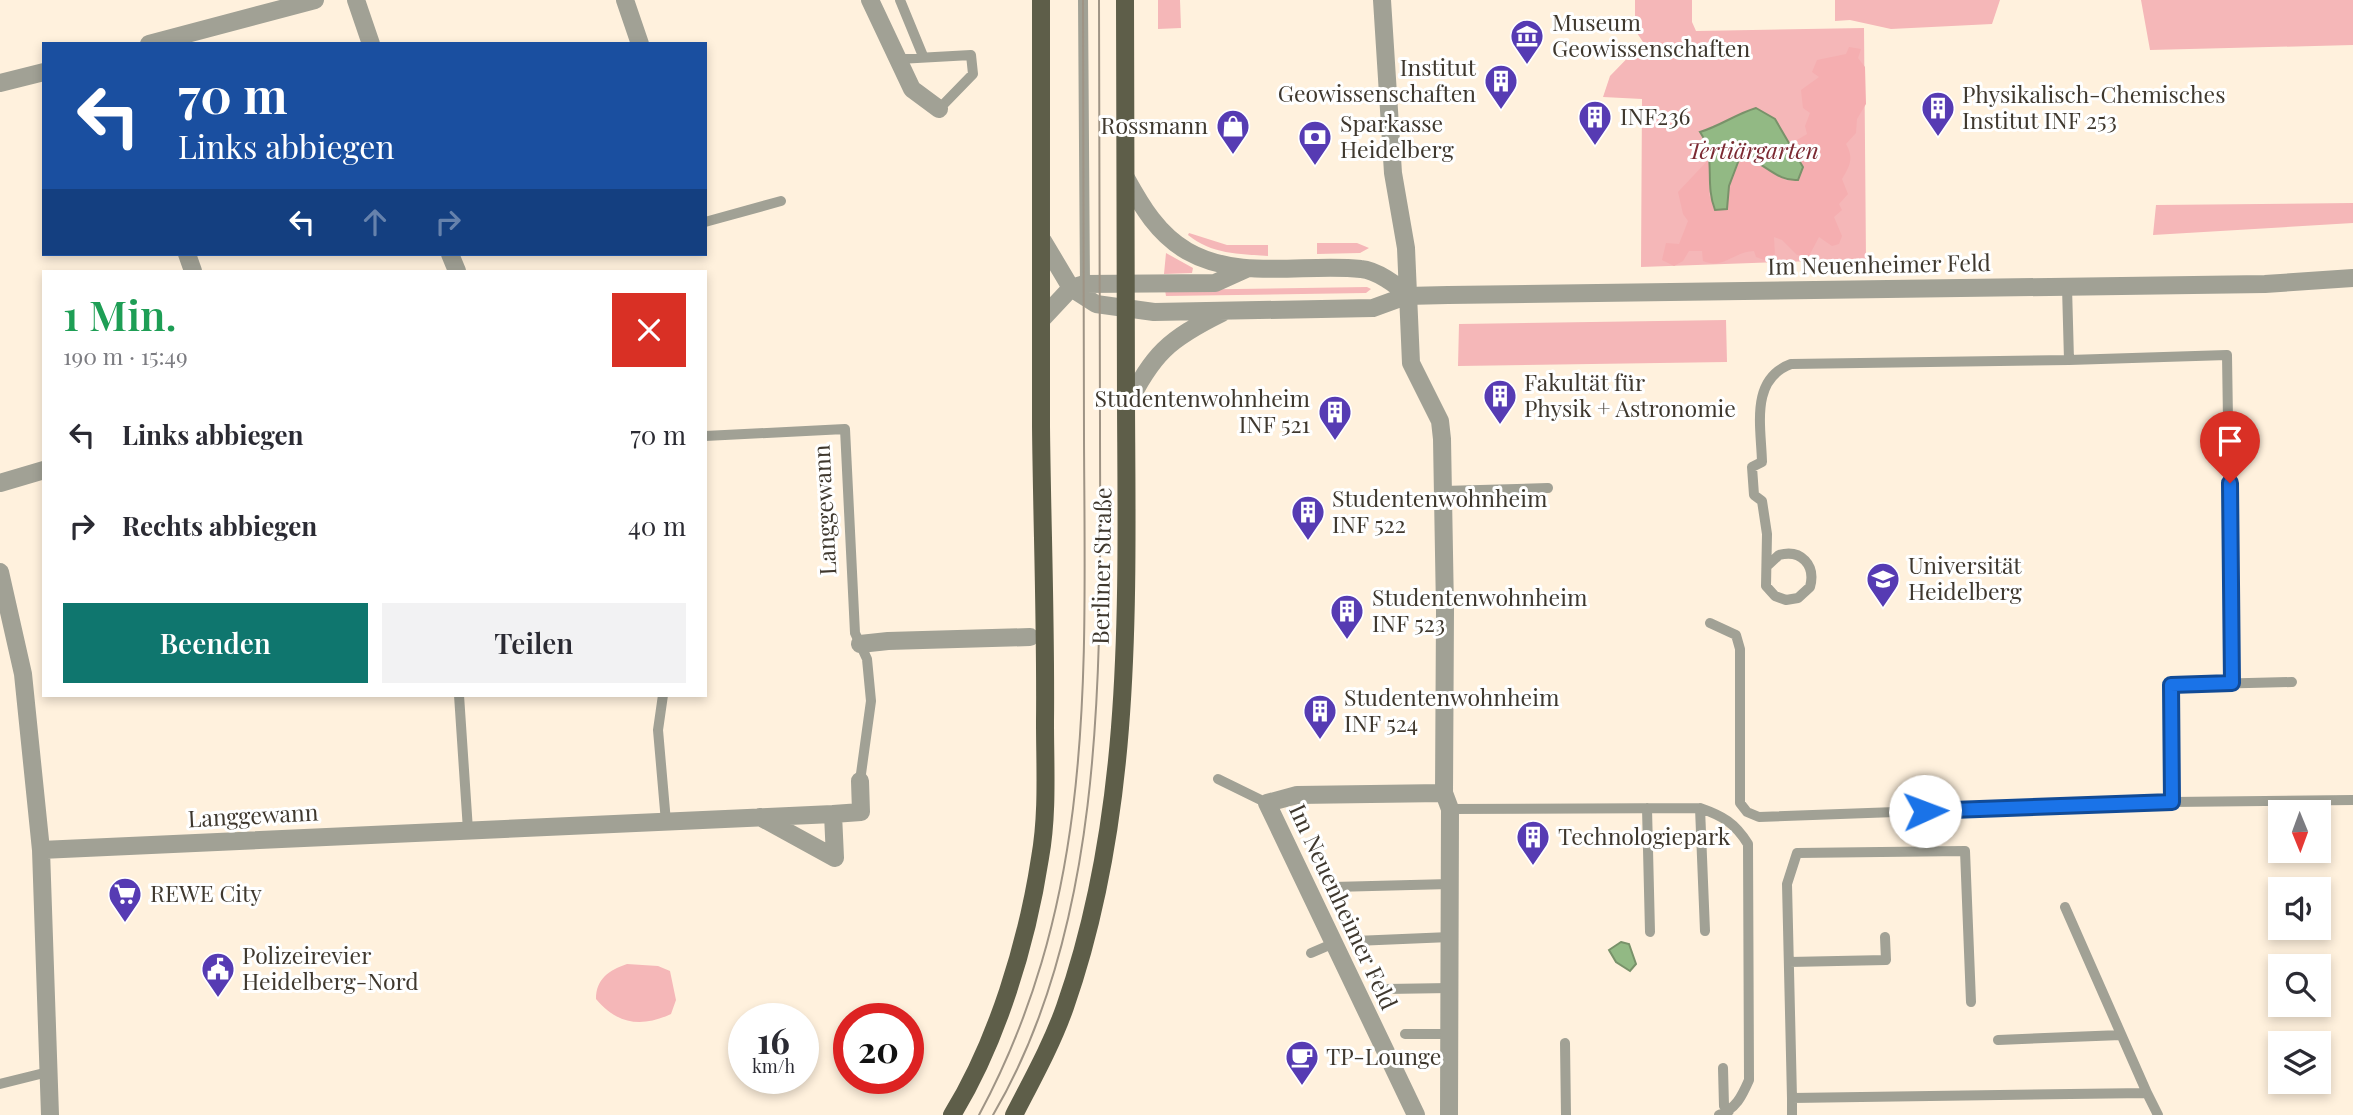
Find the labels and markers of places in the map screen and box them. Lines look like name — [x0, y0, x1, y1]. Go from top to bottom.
place label: Museum Geowissenschaften — [1552, 6, 1750, 63]
museum icon: Museum Geowissenschaften — [1508, 17, 1546, 66]
place label: Institut Geowissenschaften — [1278, 51, 1477, 108]
building icon: Institut Geowissenschaften — [1482, 62, 1520, 111]
place label: Physikalisch-Chemisches Institut INF 253 — [1962, 78, 2225, 135]
building icon: Physikalisch-Chemisches Institut INF 253 — [1919, 89, 1957, 138]
building icon: INF236 — [1576, 98, 1614, 147]
place label: INF236 — [1620, 100, 1691, 131]
shop icon: Rossmann — [1214, 107, 1252, 156]
place label: Sparkasse Heidelberg — [1340, 107, 1454, 164]
place label: Rossmann — [1101, 109, 1208, 140]
bank icon: Sparkasse Heidelberg — [1296, 118, 1334, 167]
place label: Fakultät für Physik + Astronomie — [1524, 366, 1736, 423]
building icon: Fakultät für Physik + Astronomie — [1481, 377, 1519, 426]
place label: Studentenwohnheim INF 521 — [1095, 382, 1311, 439]
building icon: Studentenwohnheim INF 521 — [1316, 393, 1354, 442]
pin — [2200, 411, 2260, 483]
place label: Studentenwohnheim INF 522 — [1332, 482, 1548, 539]
building icon: Studentenwohnheim INF 522 — [1289, 493, 1327, 542]
place label: Universität Heidelberg — [1908, 549, 2022, 606]
school or university icon: Universität Heidelberg — [1864, 560, 1902, 609]
place label: Studentenwohnheim INF 523 — [1372, 581, 1588, 638]
building icon: Studentenwohnheim INF 523 — [1328, 592, 1366, 641]
place label: Studentenwohnheim INF 524 — [1344, 681, 1560, 738]
building icon: Studentenwohnheim INF 524 — [1301, 692, 1339, 741]
building icon: Technologiepark — [1514, 818, 1552, 867]
place label: Technologiepark — [1558, 820, 1731, 851]
supermarket icon: REWE City — [106, 875, 144, 924]
place label: REWE City — [150, 877, 262, 908]
place label: Polizeirevier Heidelberg-Nord — [242, 939, 419, 996]
public building icon: Polizeirevier Heidelberg-Nord — [199, 950, 237, 999]
cafe icon: TP-Lounge — [1283, 1038, 1321, 1087]
place label: TP-Lounge — [1326, 1040, 1441, 1071]

